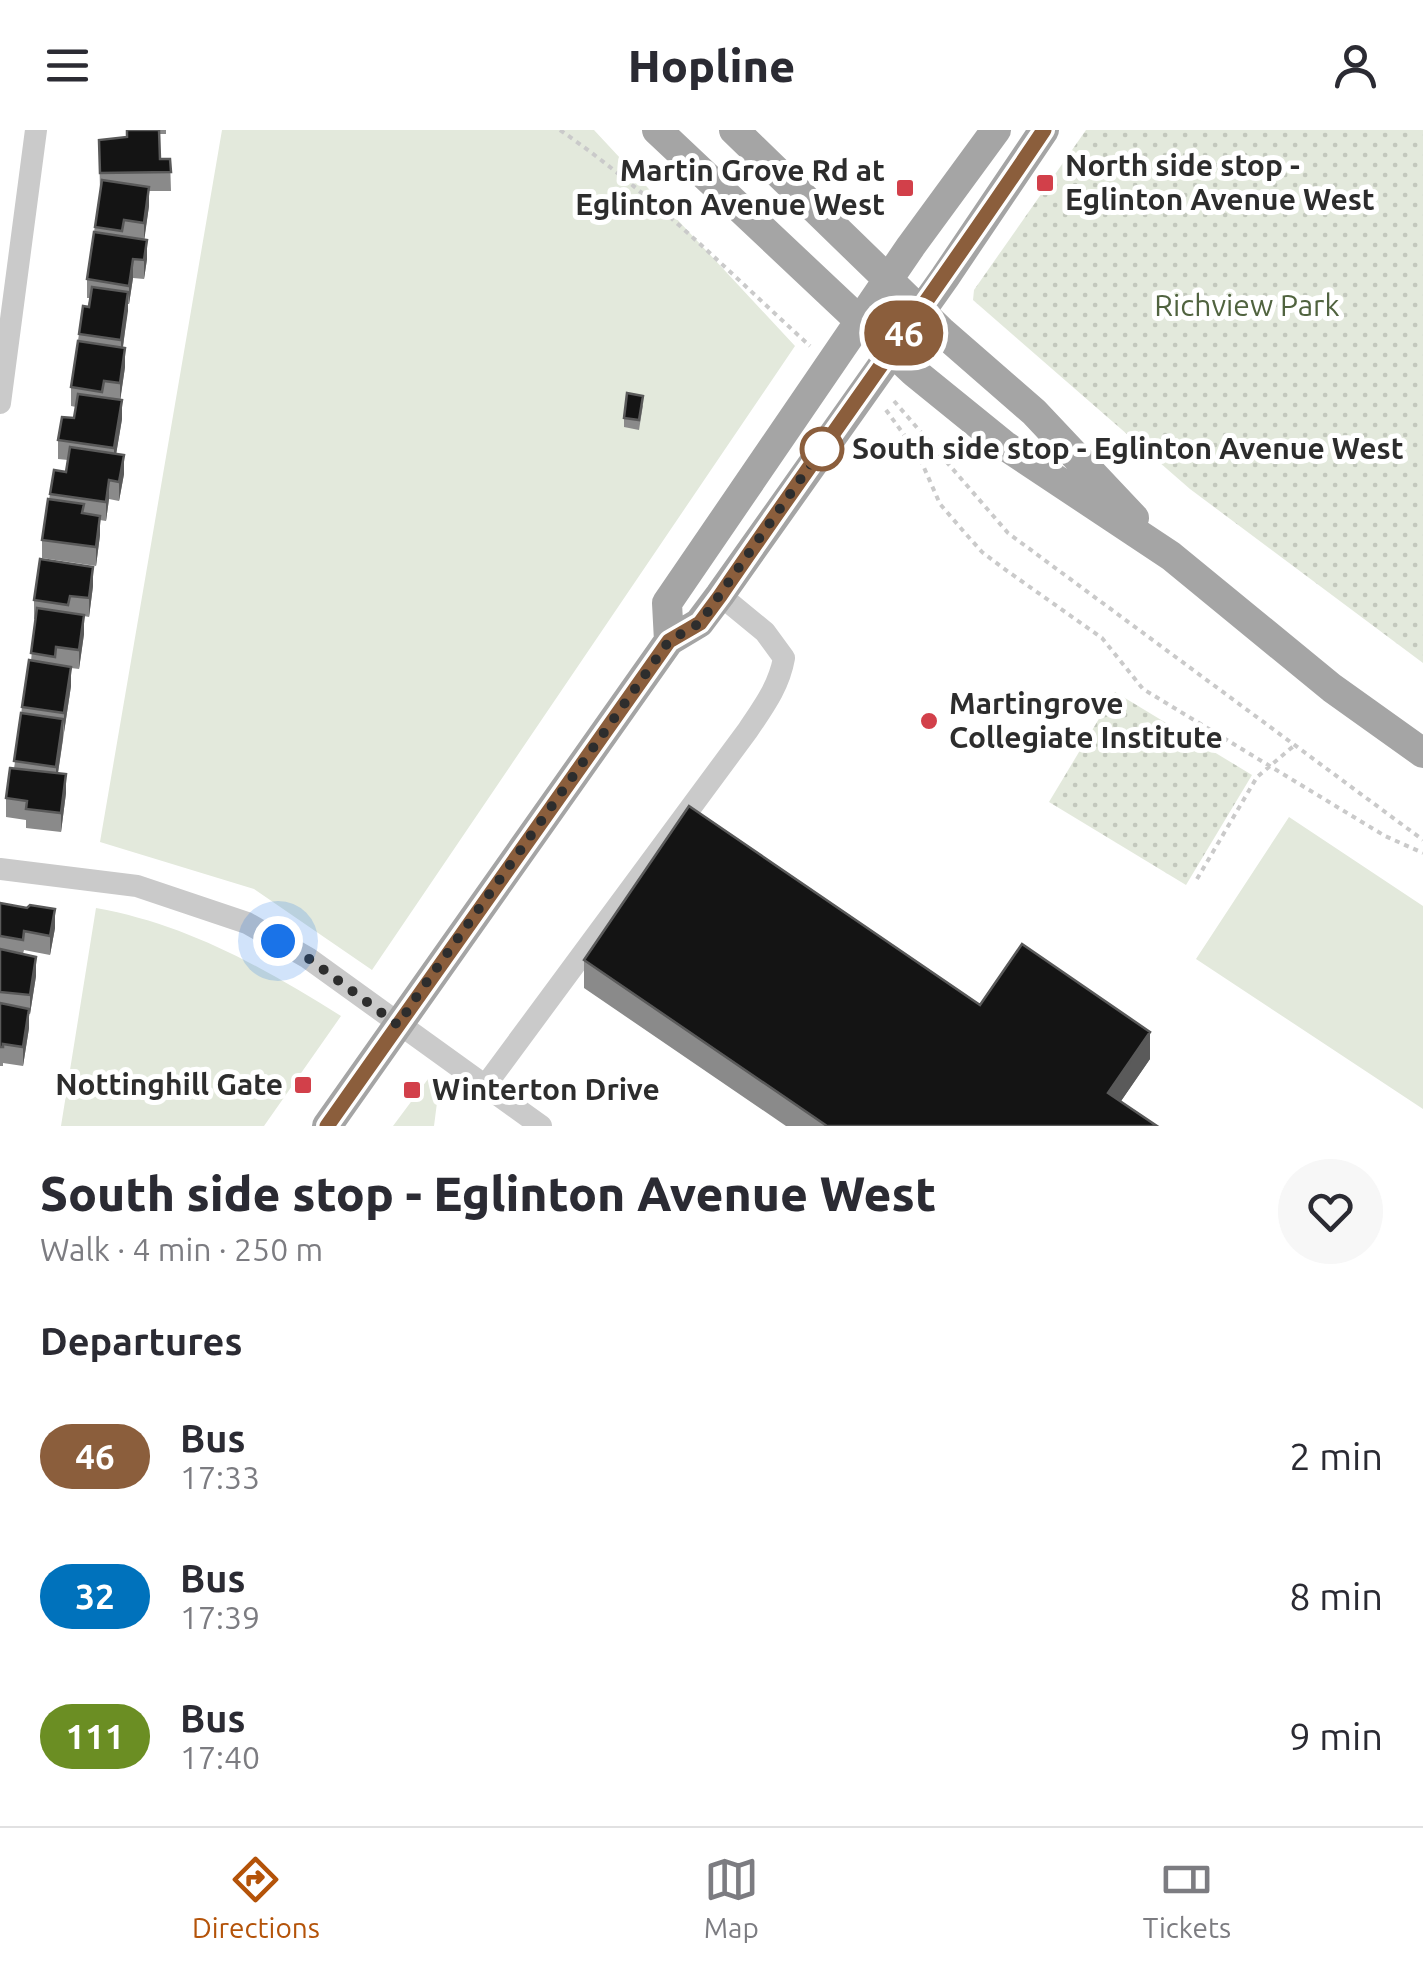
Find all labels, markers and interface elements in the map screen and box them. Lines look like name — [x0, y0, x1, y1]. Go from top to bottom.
icon: menu — [40, 38, 95, 93]
icon: person — [1328, 38, 1383, 93]
text: Hopline — [628, 40, 795, 91]
place label: North side stop - Eglinton Avenue West — [1065, 148, 1375, 216]
place label: Martin Grove Rd at Eglinton Avenue West — [575, 153, 885, 221]
marker: North side stop - Eglinton Avenue West — [1034, 172, 1056, 194]
marker: Martin Grove Rd at Eglinton Avenue West — [894, 177, 916, 199]
park label: Richview Park — [1154, 288, 1340, 322]
line badge: 46 — [859, 300, 949, 366]
text: 46 — [884, 313, 924, 353]
marker: South side stop - Eglinton Avenue West — [801, 428, 843, 470]
place label: South side stop - Eglinton Avenue West — [852, 431, 1404, 465]
place label: Martingrove Collegiate Institute — [949, 686, 1223, 754]
marker: Martingrove Collegiate Institute — [918, 710, 940, 732]
your location — [253, 916, 303, 966]
place label: Nottinghill Gate — [55, 1067, 283, 1101]
place label: Winterton Drive — [432, 1072, 660, 1106]
marker: Nottinghill Gate — [292, 1074, 314, 1096]
marker: Winterton Drive — [401, 1079, 423, 1101]
button: heart — [1278, 1159, 1383, 1264]
text: South side stop - Eglinton Avenue West — [40, 1166, 936, 1220]
text: Walk · 4 min · 250 m — [40, 1231, 323, 1267]
text: Departures — [40, 1320, 242, 1362]
text: Bus — [180, 1417, 245, 1459]
text: 2 min — [1289, 1435, 1383, 1477]
text: 46 — [75, 1436, 115, 1476]
text: 17:33 — [180, 1459, 260, 1495]
text: Bus — [180, 1557, 245, 1599]
text: 8 min — [1289, 1575, 1383, 1617]
text: 32 — [75, 1576, 115, 1616]
text: 17:39 — [180, 1599, 260, 1635]
text: Bus — [180, 1697, 245, 1739]
text: 9 min — [1289, 1715, 1383, 1757]
text: 111 — [65, 1716, 125, 1756]
text: 17:40 — [180, 1739, 260, 1775]
tab: Directions — [192, 1852, 320, 1943]
tab: Map — [704, 1852, 759, 1943]
tab: Tickets — [1143, 1852, 1231, 1943]

